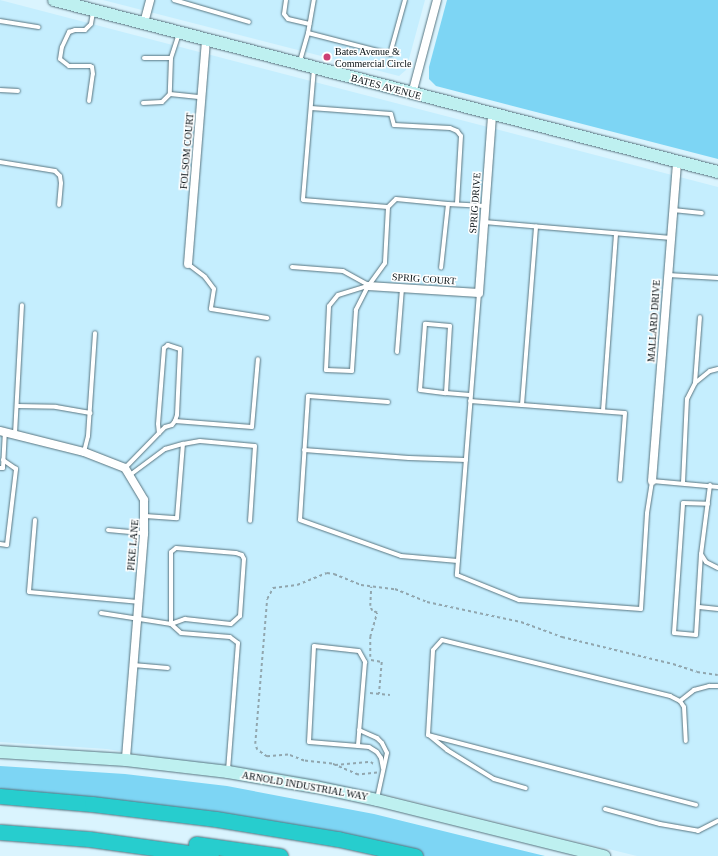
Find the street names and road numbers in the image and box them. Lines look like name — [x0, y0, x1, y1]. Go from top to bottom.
street label: BATES AVENUE — [349, 72, 423, 102]
street label: FOLSOM COURT — [178, 112, 196, 190]
street label: SPRIG DRIVE — [467, 172, 483, 234]
street label: SPRIG COURT — [392, 271, 456, 287]
street label: MALLARD DRIVE — [645, 279, 663, 363]
street label: PIKE LANE — [125, 519, 141, 571]
street label: ARNOLD INDUSTRIAL WAY — [241, 769, 369, 803]

